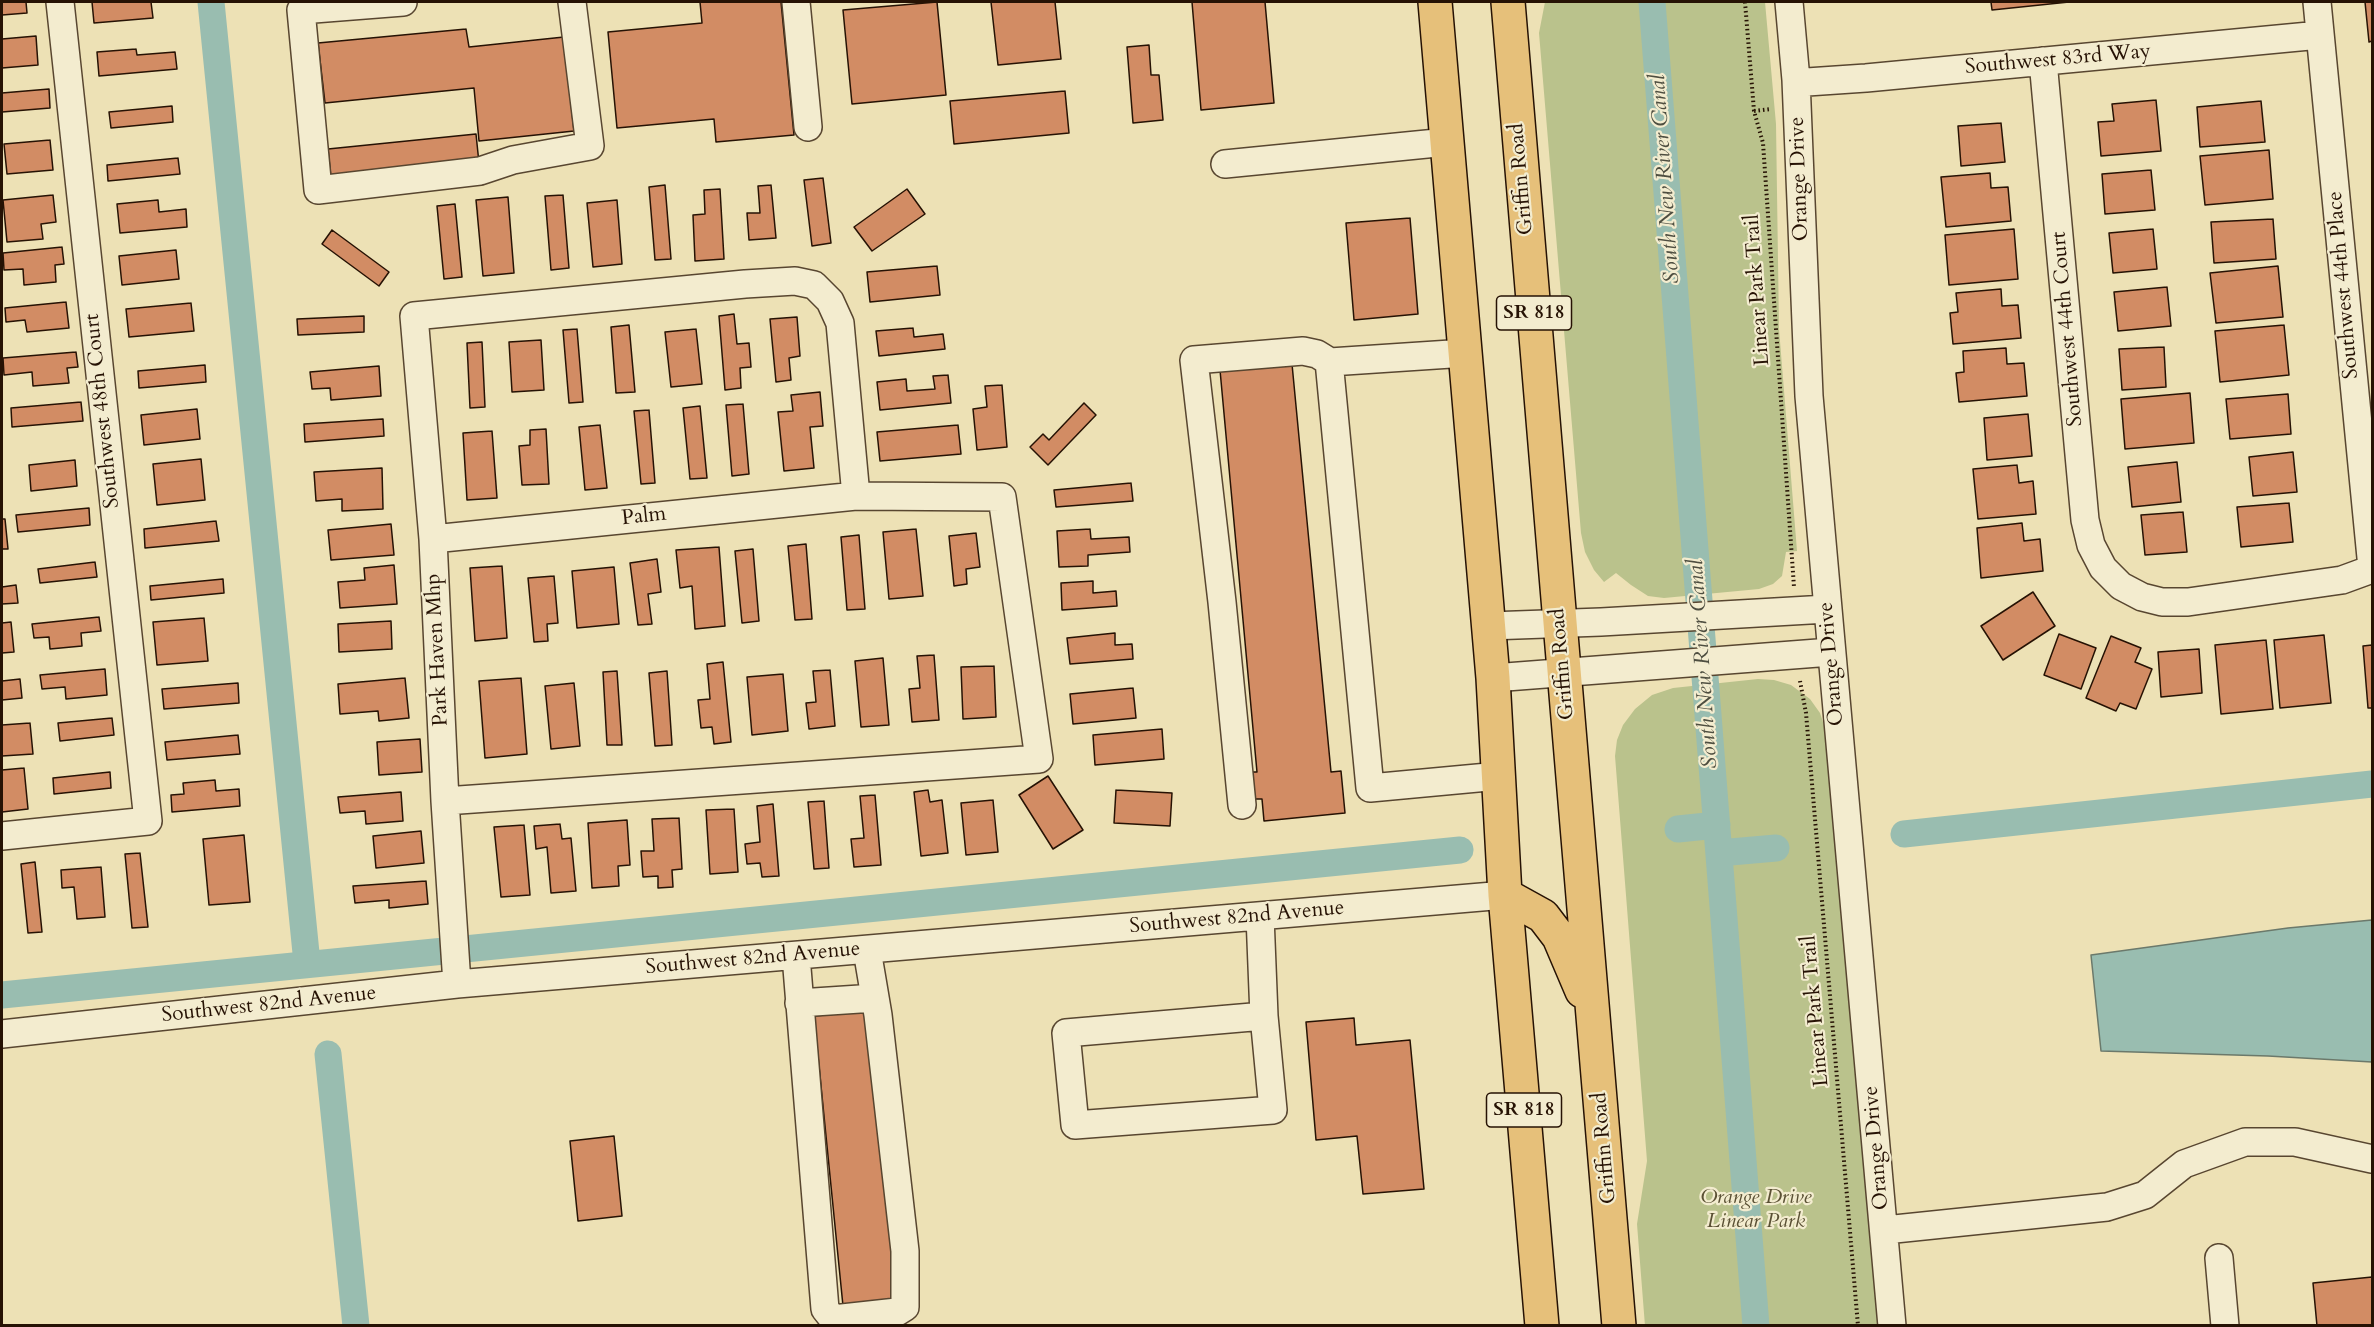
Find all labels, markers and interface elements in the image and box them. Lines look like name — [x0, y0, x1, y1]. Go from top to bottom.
street label: Southwest 83rd Way — [1964, 39, 2152, 81]
water label: South New River Canal — [1646, 73, 1686, 285]
street label: Orange Drive — [1785, 116, 1815, 242]
street label: Griffin Road — [1505, 122, 1539, 236]
street label: Southwest 44th Place — [2323, 190, 2365, 380]
street label: Linear Park Trail — [1740, 213, 1776, 367]
street label: Southwest 44th Court — [2047, 230, 2089, 428]
road number: SR 818 — [1496, 296, 1571, 330]
street label: Southwest 48th Court — [80, 312, 126, 510]
street label: Palm — [621, 502, 667, 532]
water label: South New River Canal — [1684, 558, 1724, 770]
street label: Park Haven Mhp — [421, 573, 455, 727]
street label: Orange Drive — [1814, 601, 1850, 727]
street label: Griffin Road — [1546, 607, 1580, 721]
street label: Southwest 82nd Avenue — [1129, 896, 1345, 940]
street label: Linear Park Trail — [1797, 934, 1835, 1088]
street label: Southwest 82nd Avenue — [645, 937, 861, 981]
street label: Southwest 82nd Avenue — [160, 981, 378, 1029]
street label: Orange Drive — [1859, 1085, 1895, 1211]
street label: Griffin Road — [1588, 1091, 1622, 1205]
road number: SR 818 — [1486, 1093, 1562, 1127]
park label: Orange Drive Linear Park — [1700, 1185, 1812, 1235]

